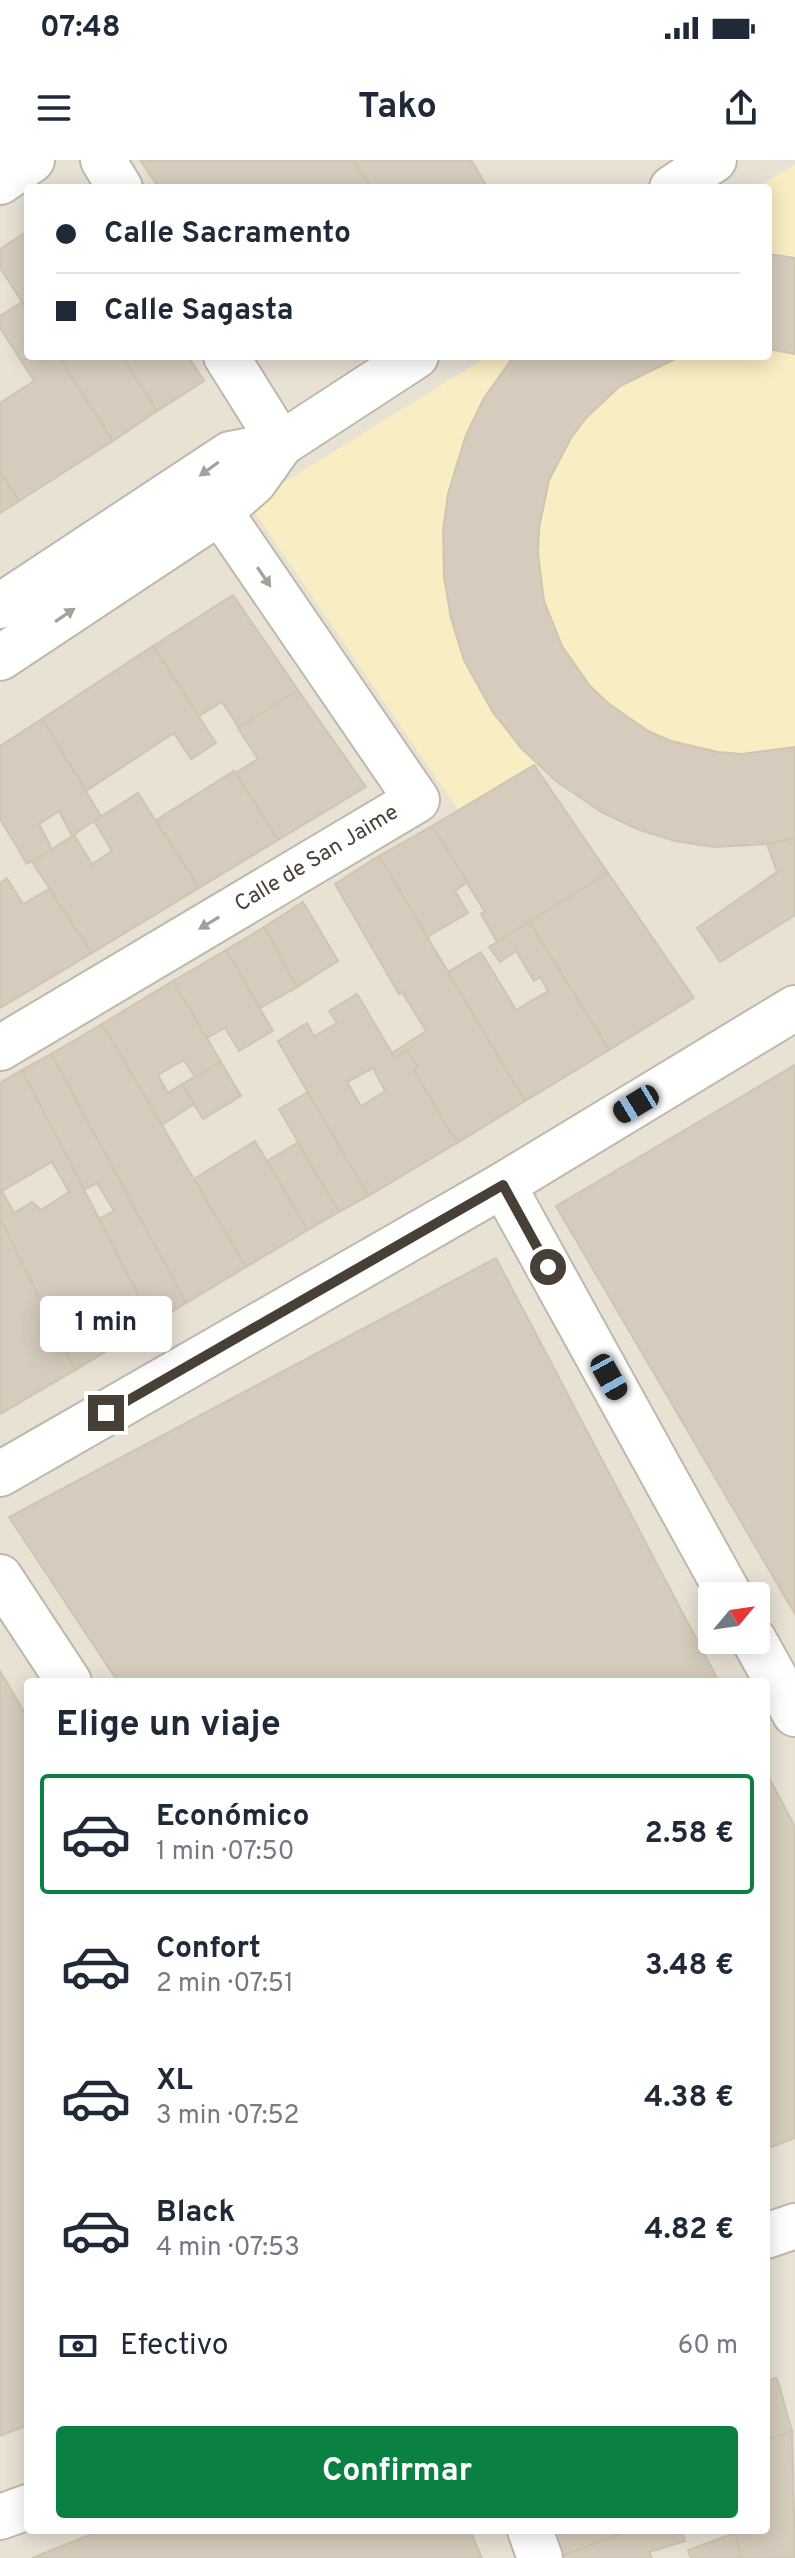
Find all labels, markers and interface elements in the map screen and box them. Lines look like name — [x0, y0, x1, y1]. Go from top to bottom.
text: 07:48 — [40, 10, 121, 47]
text: Tako — [358, 85, 437, 131]
icon: menu — [32, 86, 76, 130]
icon: share — [719, 86, 763, 130]
text: Calle Sacramento — [104, 216, 351, 253]
text: Calle Sagasta — [104, 293, 294, 330]
one-way arrow — [199, 461, 220, 476]
one-way arrow — [256, 566, 271, 587]
one-way arrow — [54, 608, 76, 623]
street label: Calle de San Jaime — [230, 799, 404, 919]
one-way arrow — [198, 916, 220, 930]
car — [609, 1081, 663, 1127]
route start — [530, 1249, 566, 1285]
callout: 1 min — [40, 1297, 172, 1353]
text: 1 min — [75, 1307, 137, 1340]
car — [587, 1350, 631, 1404]
route end — [88, 1395, 124, 1431]
north arrow — [698, 1582, 770, 1654]
map controls — [698, 1582, 770, 1654]
text: Elige un viaje — [56, 1703, 281, 1749]
icon: car — [60, 1798, 132, 1870]
text: Económico — [156, 1799, 309, 1836]
text: 2.58 € — [645, 1816, 734, 1853]
text: 1 min · 07:50 — [156, 1836, 294, 1869]
icon: car — [60, 1930, 132, 2002]
text: Confort — [156, 1931, 261, 1968]
text: 3.48 € — [645, 1948, 734, 1985]
text: 2 min · 07:51 — [156, 1968, 294, 2001]
icon: car — [60, 2062, 132, 2134]
text: XL — [156, 2063, 193, 2100]
text: 4.38 € — [644, 2080, 734, 2117]
text: 3 min · 07:52 — [156, 2100, 299, 2133]
icon: car — [60, 2194, 132, 2266]
text: Black — [156, 2195, 235, 2232]
text: 4.82 € — [644, 2212, 734, 2249]
text: 4 min · 07:53 — [156, 2232, 300, 2265]
icon: cash — [56, 2324, 100, 2368]
text: Efectivo — [120, 2328, 229, 2365]
text: 60 m — [678, 2330, 738, 2363]
button: Confirmar — [56, 2426, 738, 2518]

